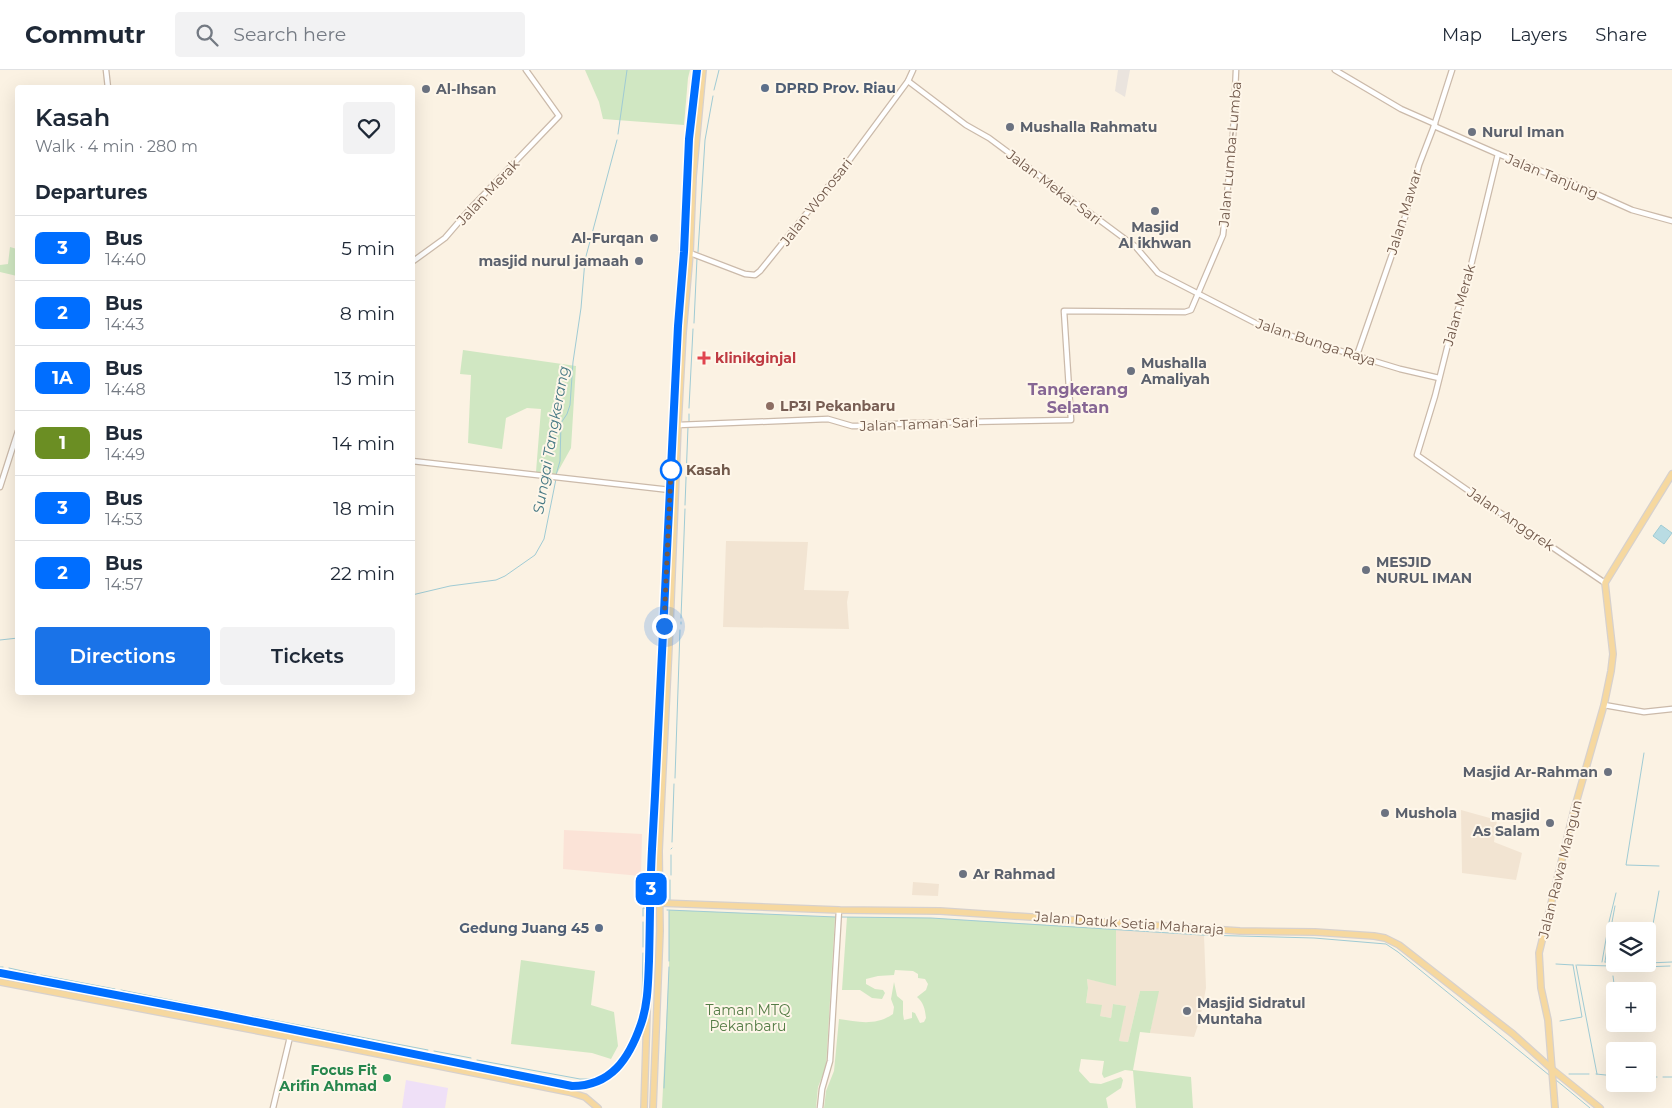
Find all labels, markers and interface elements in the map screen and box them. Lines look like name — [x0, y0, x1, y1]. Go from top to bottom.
search box — [175, 12, 525, 57]
text: Commutr — [25, 20, 145, 49]
icon: search — [193, 21, 221, 49]
text: Search here — [233, 23, 346, 46]
text: Map — [1442, 24, 1482, 46]
text: Layers — [1510, 24, 1567, 46]
text: Share — [1595, 24, 1647, 46]
place label: DPRD Prov. Riau — [775, 79, 896, 97]
place label: Al-Ihsan — [435, 80, 496, 98]
street label: Jalan Lumba-Lumba — [1215, 80, 1245, 229]
marker: DPRD Prov. Riau — [759, 82, 771, 94]
marker: Al-Ihsan — [420, 83, 432, 95]
button: heart — [343, 102, 395, 154]
text: Kasah — [35, 103, 110, 132]
place label: Mushalla Rahmatu — [1020, 118, 1157, 136]
marker: Mushalla Rahmatu — [1004, 121, 1016, 133]
place label: Nurul Iman — [1482, 123, 1564, 141]
marker: Nurul Iman — [1466, 126, 1478, 138]
text: Walk · 4 min · 280 m — [35, 137, 198, 156]
street label: Jalan Mekar Sari — [1002, 145, 1105, 229]
street label: Jalan Tanjung — [1502, 149, 1601, 203]
street label: Jalan Wonosari — [775, 154, 856, 250]
street label: Jalan Merak — [452, 155, 524, 230]
street label: Jalan Mawar — [1382, 167, 1426, 258]
text: Departures — [35, 181, 147, 204]
marker: Masjid Al ikhwan — [1149, 205, 1161, 217]
place label: Masjid Al ikhwan — [1118, 218, 1191, 252]
text: Bus — [105, 227, 143, 250]
place label: Al-Furqan — [570, 229, 644, 247]
marker: Al-Furqan — [648, 232, 660, 244]
text: 3 — [57, 237, 68, 259]
text: 5 min — [341, 237, 395, 260]
text: 14:40 — [105, 250, 146, 269]
place label: masjid nurul jamaah — [478, 252, 629, 270]
marker: masjid nurul jamaah — [633, 255, 645, 267]
street label: Jalan Merak — [1439, 262, 1479, 349]
text: Bus — [105, 292, 143, 315]
text: 2 — [57, 302, 68, 324]
text: 8 min — [340, 302, 395, 325]
street label: Jalan Bunga Raya — [1253, 314, 1378, 370]
text: 14:43 — [105, 315, 144, 334]
place label: klinikginjal — [715, 349, 796, 367]
marker: klinikginjal — [697, 351, 711, 365]
place label: Mushalla Amaliyah — [1140, 354, 1210, 388]
text: Bus — [105, 357, 143, 380]
water label: Sungai Tangkerang — [528, 364, 573, 516]
marker: Mushalla Amaliyah — [1125, 365, 1137, 377]
text: 1A — [52, 367, 73, 389]
text: 13 min — [334, 367, 395, 390]
text: 14:48 — [105, 380, 146, 399]
district label: Tangkerang Selatan — [1028, 380, 1128, 417]
place label: LP3I Pekanbaru — [780, 397, 895, 415]
marker: LP3I Pekanbaru — [764, 400, 776, 412]
street label: Jalan Taman Sari — [858, 413, 979, 435]
text: Bus — [105, 422, 143, 445]
text: 1 — [59, 432, 66, 454]
text: 14 min — [332, 432, 395, 455]
text: 14:49 — [105, 445, 145, 464]
marker: Kasah — [660, 459, 682, 481]
place label: Kasah — [686, 461, 731, 479]
street label: Jalan Anggrek — [1463, 483, 1559, 555]
text: Bus — [105, 487, 143, 510]
text: 3 — [57, 497, 68, 519]
text: 18 min — [333, 497, 395, 520]
text: 14:53 — [105, 510, 143, 529]
text: Bus — [105, 552, 143, 575]
place label: MESJID NURUL IMAN — [1376, 553, 1472, 587]
text: 2 — [57, 562, 68, 584]
text: 22 min — [330, 562, 395, 585]
marker: MESJID NURUL IMAN — [1360, 564, 1372, 576]
text: 14:57 — [105, 575, 143, 594]
your location — [652, 614, 677, 639]
button: Directions — [35, 627, 210, 685]
button: Tickets — [220, 627, 395, 685]
place label: Masjid Ar-Rahman — [1463, 763, 1598, 781]
marker: Masjid Ar-Rahman — [1602, 766, 1614, 778]
street label: Jalan Rawa Mangun — [1534, 798, 1586, 941]
place label: Mushola — [1395, 804, 1457, 822]
place label: masjid As Salam — [1472, 806, 1540, 840]
marker: Mushola — [1379, 807, 1391, 819]
marker: masjid As Salam — [1544, 817, 1556, 829]
place label: Ar Rahmad — [972, 865, 1055, 883]
marker: Ar Rahmad — [957, 868, 969, 880]
line badge: 3 — [635, 873, 667, 905]
text: 3 — [646, 878, 656, 900]
street label: Jalan Datuk Setia Maharaja — [1032, 907, 1225, 939]
place label: Gedung Juang 45 — [459, 919, 589, 937]
marker: Gedung Juang 45 — [593, 922, 605, 934]
map controls — [1606, 922, 1656, 1092]
button: layers — [1606, 922, 1656, 972]
button: + — [1606, 982, 1656, 1032]
place label: Masjid Sidratul Muntaha — [1197, 994, 1306, 1028]
park label: Taman MTQ Pekanbaru — [705, 1001, 791, 1035]
marker: Masjid Sidratul Muntaha — [1181, 1005, 1193, 1017]
button: − — [1606, 1042, 1656, 1092]
place label: Focus Fit Arifin Ahmad — [278, 1061, 377, 1095]
marker: Focus Fit Arifin Ahmad — [381, 1072, 393, 1084]

